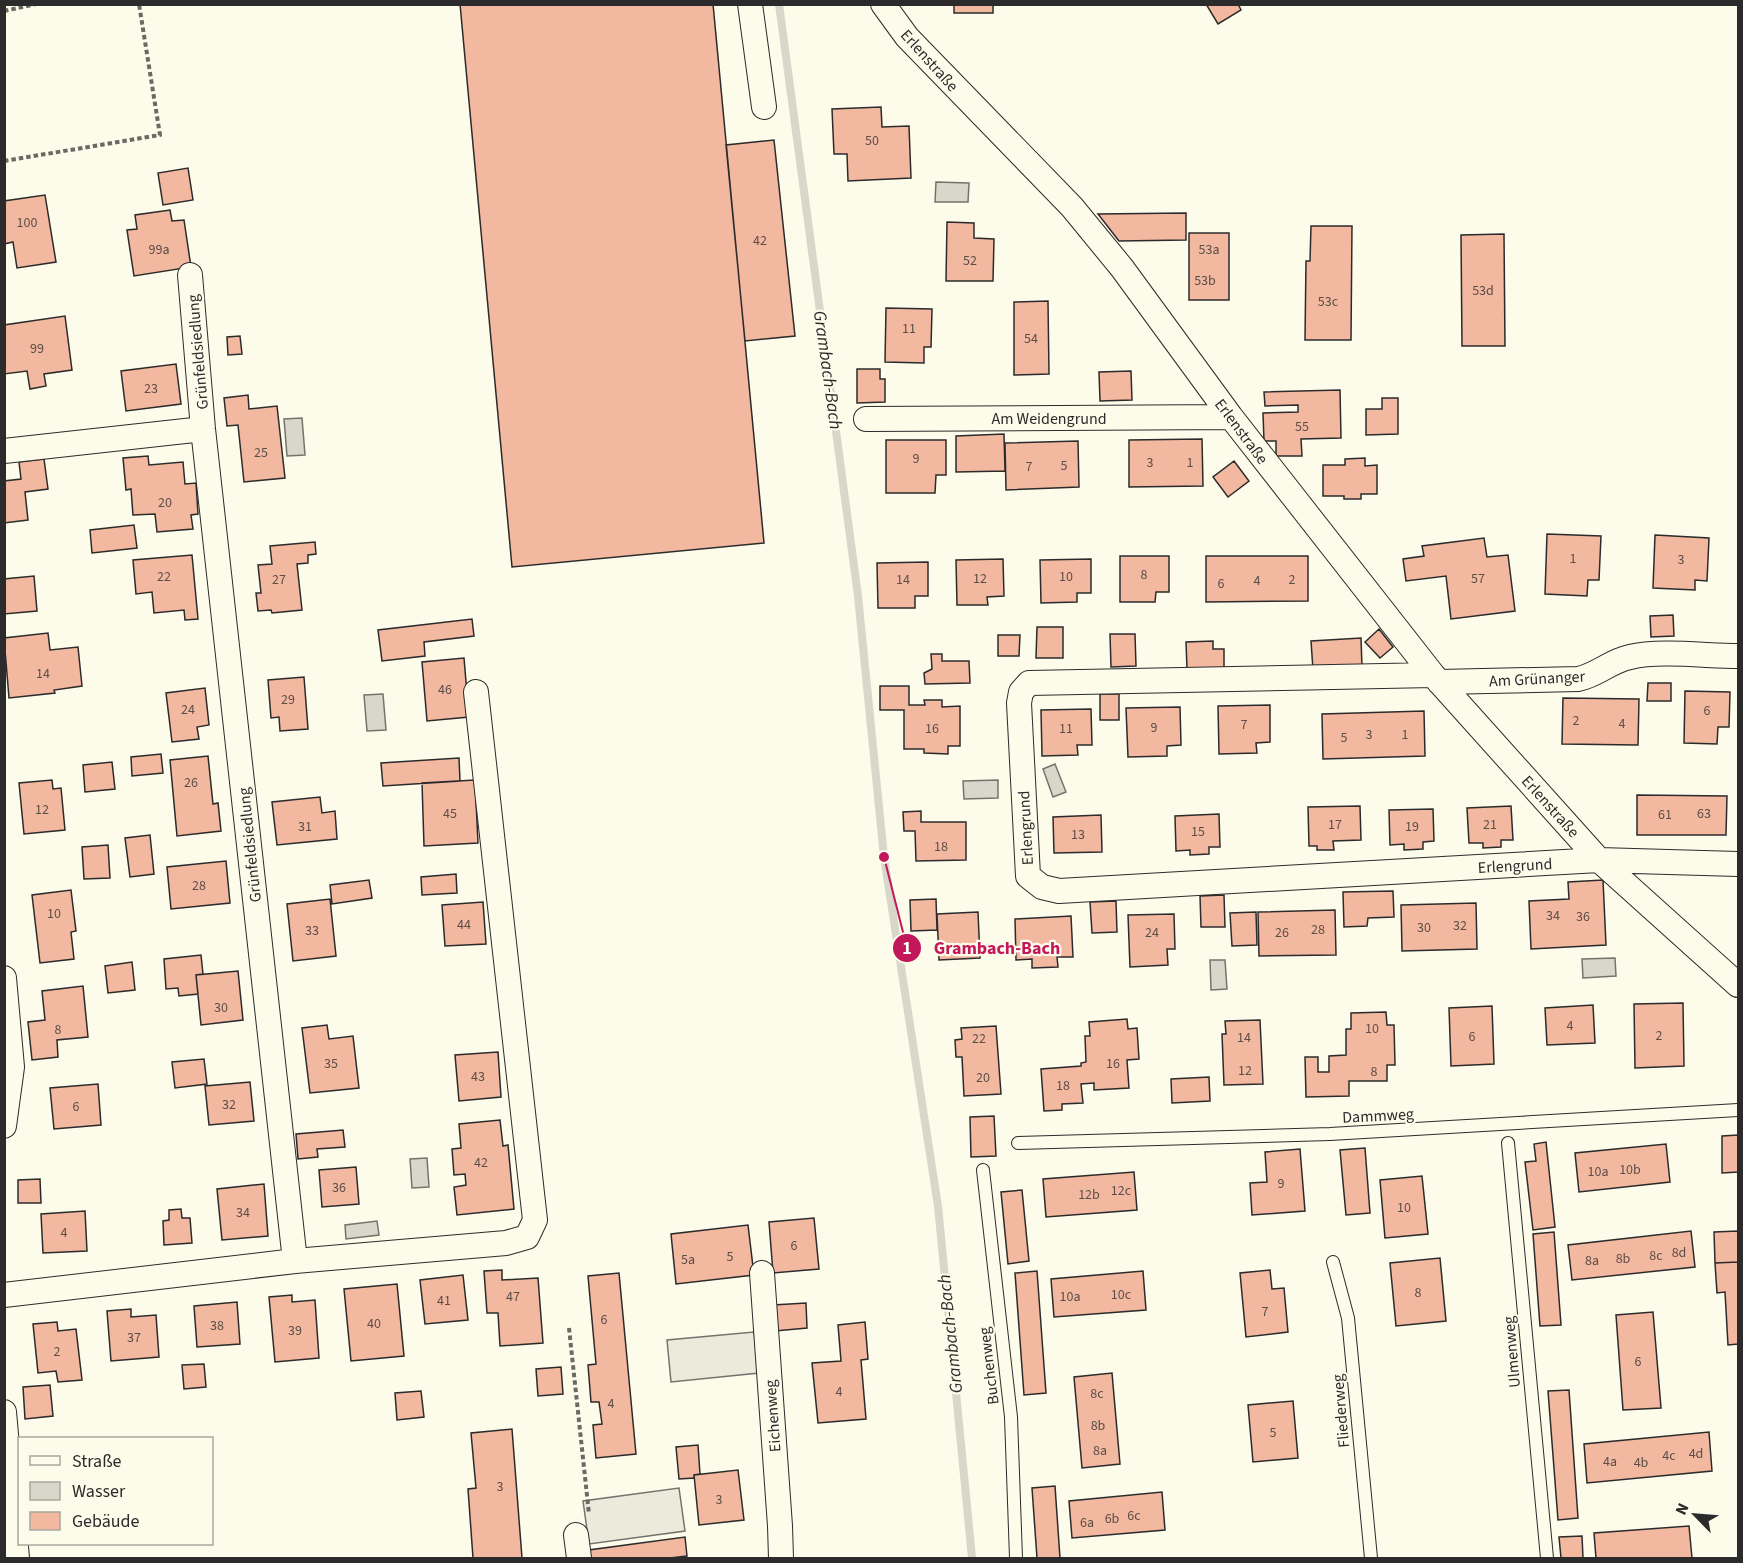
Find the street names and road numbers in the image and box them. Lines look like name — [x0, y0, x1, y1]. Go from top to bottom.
street label: Erlenstraße — [895, 25, 963, 97]
street label: Grünfeldsiedlung — [182, 293, 214, 410]
street label: Erlenstraße — [1209, 394, 1273, 469]
street label: Am Weidengrund — [991, 408, 1107, 430]
street label: Am Grünanger — [1488, 665, 1586, 693]
street label: Erlenstraße — [1516, 771, 1584, 843]
street label: Grünfeldsiedlung — [233, 786, 267, 903]
street label: Erlengrund — [1013, 790, 1039, 866]
street label: Erlengrund — [1477, 853, 1553, 879]
street label: Dammweg — [1342, 1103, 1414, 1129]
street label: Ulmenweg — [1498, 1315, 1526, 1389]
street label: Buchenweg — [973, 1326, 1005, 1406]
street label: Fliederweg — [1327, 1373, 1355, 1449]
street label: Eichenweg — [760, 1379, 786, 1453]

